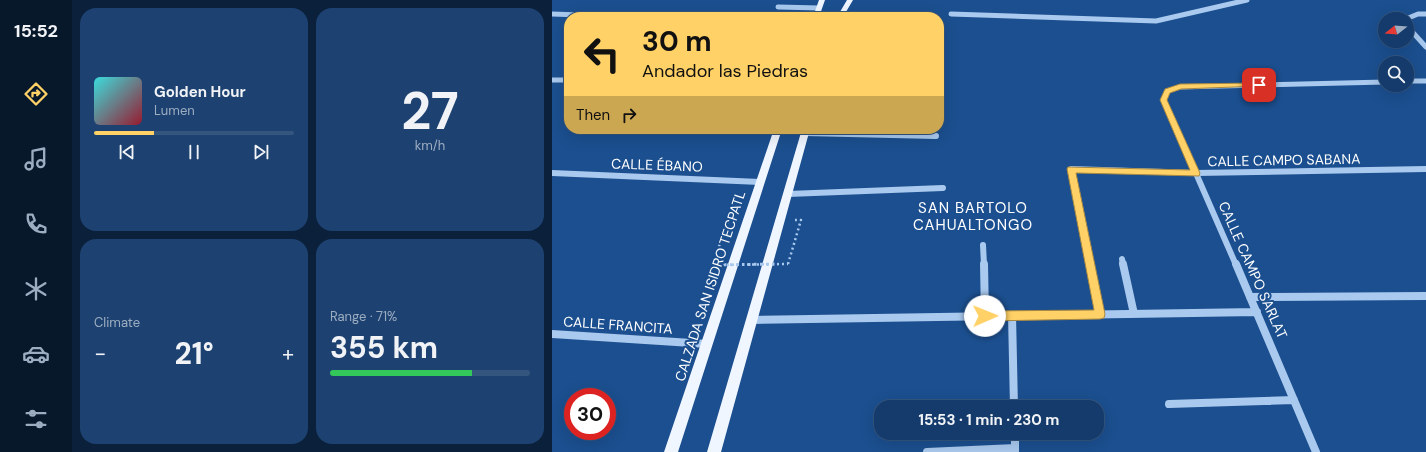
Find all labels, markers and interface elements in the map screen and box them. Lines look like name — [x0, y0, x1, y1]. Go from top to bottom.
north arrow — [1378, 12, 1414, 48]
map controls — [1378, 12, 1414, 92]
text: 15:52 — [14, 19, 58, 43]
text: 30 m — [642, 23, 712, 60]
icon: left — [576, 28, 628, 80]
button: search — [1378, 56, 1414, 92]
text: Andador las Piedras — [642, 59, 808, 83]
pin — [1242, 68, 1276, 102]
icon: arrive — [1248, 74, 1270, 96]
text: 27 — [401, 77, 459, 145]
icon: directions — [22, 80, 50, 108]
text: Golden Hour — [154, 82, 246, 102]
text: Lumen — [154, 102, 195, 119]
icon: right — [618, 104, 640, 126]
text: Then — [576, 105, 610, 125]
text: km/h — [415, 137, 445, 154]
icon: previous — [116, 141, 138, 163]
icon: pause — [183, 141, 205, 163]
icon: next — [250, 141, 272, 163]
icon: music — [22, 145, 50, 173]
street label: CALLE CAMPO SABANA — [1207, 150, 1361, 170]
street label: CALLE ÉBANO — [611, 154, 703, 176]
street label: CALZADA SAN ISIDRO TECPATL — [671, 188, 749, 384]
district label: SAN BARTOLO CAHUALTONGO — [913, 198, 1033, 235]
street label: CALLE CAMPO SARLAT — [1215, 199, 1291, 341]
icon: phone — [22, 210, 50, 238]
icon: climate — [22, 275, 50, 303]
position arrow — [964, 295, 1006, 337]
text: Range · 71% — [330, 308, 397, 325]
street label: CALLE FRANCITA — [563, 312, 673, 338]
text: Climate — [94, 314, 140, 331]
text: 355 km — [330, 328, 438, 367]
text: 21° — [174, 334, 214, 373]
text: − — [94, 339, 106, 368]
text: + — [282, 339, 294, 368]
icon: car — [22, 340, 50, 368]
speed limit sign: 30 — [564, 388, 616, 440]
icon: filters — [22, 405, 50, 433]
text: 15:53 · 1 min · 230 m — [918, 410, 1060, 430]

